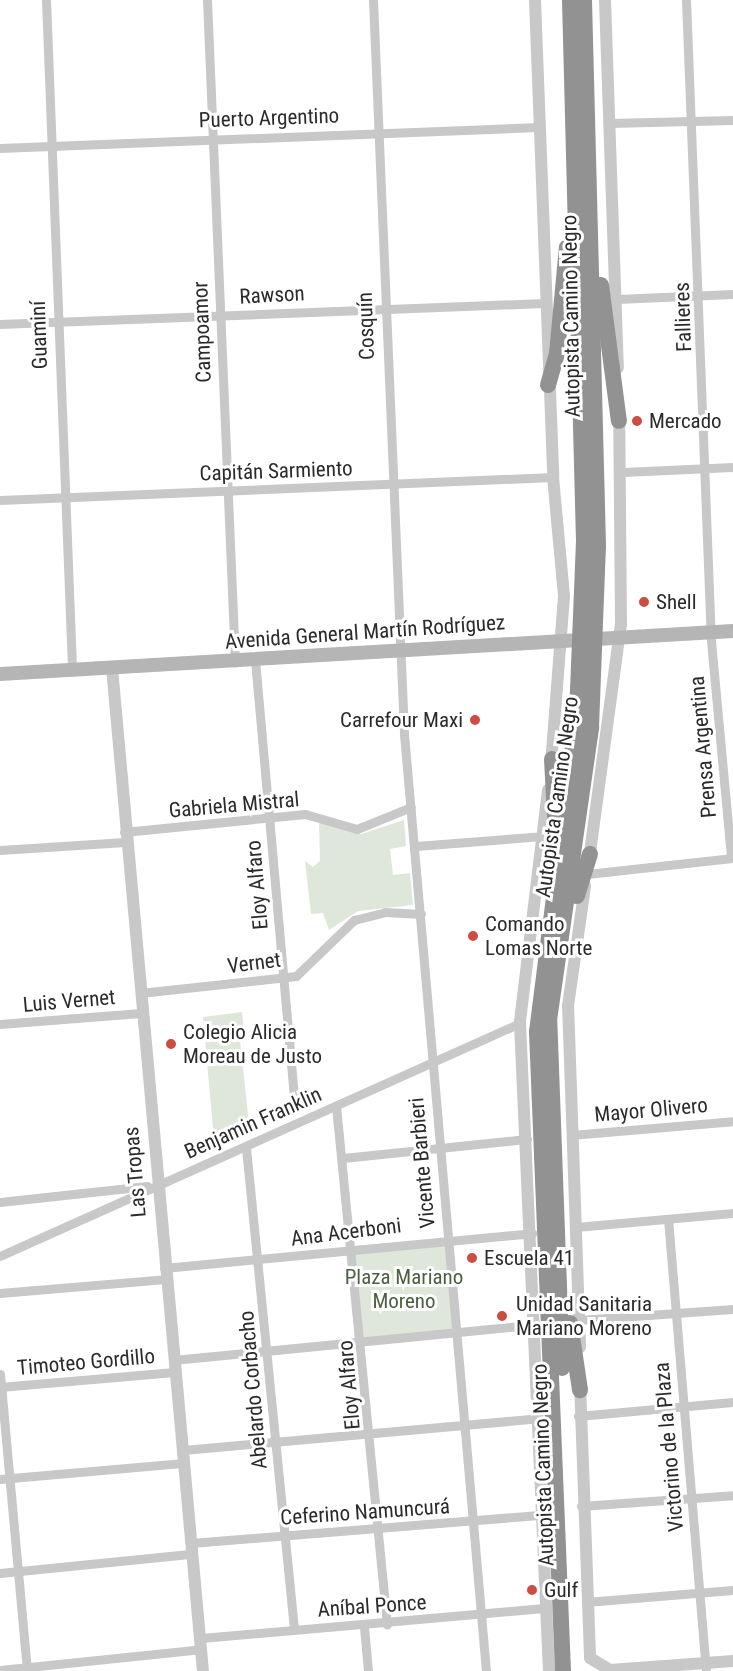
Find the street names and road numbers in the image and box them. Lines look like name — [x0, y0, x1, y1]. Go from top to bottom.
street label: Puerto Argentino — [198, 103, 340, 133]
street label: Autopista Camino Negro — [557, 214, 585, 418]
street label: Campoamor — [188, 281, 216, 383]
street label: Rawson — [239, 281, 305, 309]
street label: Fallieres — [669, 282, 697, 352]
street label: Cosquín — [352, 292, 380, 360]
street label: Guaminí — [25, 300, 53, 370]
street label: Capitán Sarmiento — [199, 456, 353, 486]
street label: Avenida General Martín Rodríguez — [224, 610, 506, 654]
street label: Prensa Argentina — [684, 675, 722, 819]
street label: Autopista Camino Negro — [530, 695, 584, 899]
street label: Gabriela Mistral — [168, 787, 300, 823]
street label: Eloy Alfaro — [241, 839, 273, 931]
street label: Vernet — [226, 947, 282, 979]
street label: Luis Vernet — [22, 984, 116, 1018]
street label: Benjamin Franklin — [181, 1082, 325, 1164]
street label: Mayor Olivero — [593, 1092, 709, 1128]
street label: Vicente Barbieri — [404, 1096, 440, 1230]
street label: Las Tropas — [118, 1125, 152, 1219]
street label: Ana Acerboni — [289, 1213, 403, 1251]
street label: Abelardo Corbacho — [234, 1310, 272, 1470]
street label: Eloy Alfaro — [333, 1339, 365, 1431]
street label: Timoteo Gordillo — [16, 1343, 156, 1381]
street label: Victorino de la Plaza — [649, 1361, 689, 1533]
street label: Autopista Camino Negro — [527, 1363, 559, 1567]
street label: Ceferino Namuncurá — [279, 1494, 451, 1530]
street label: Aníbal Ponce — [317, 1590, 427, 1622]

